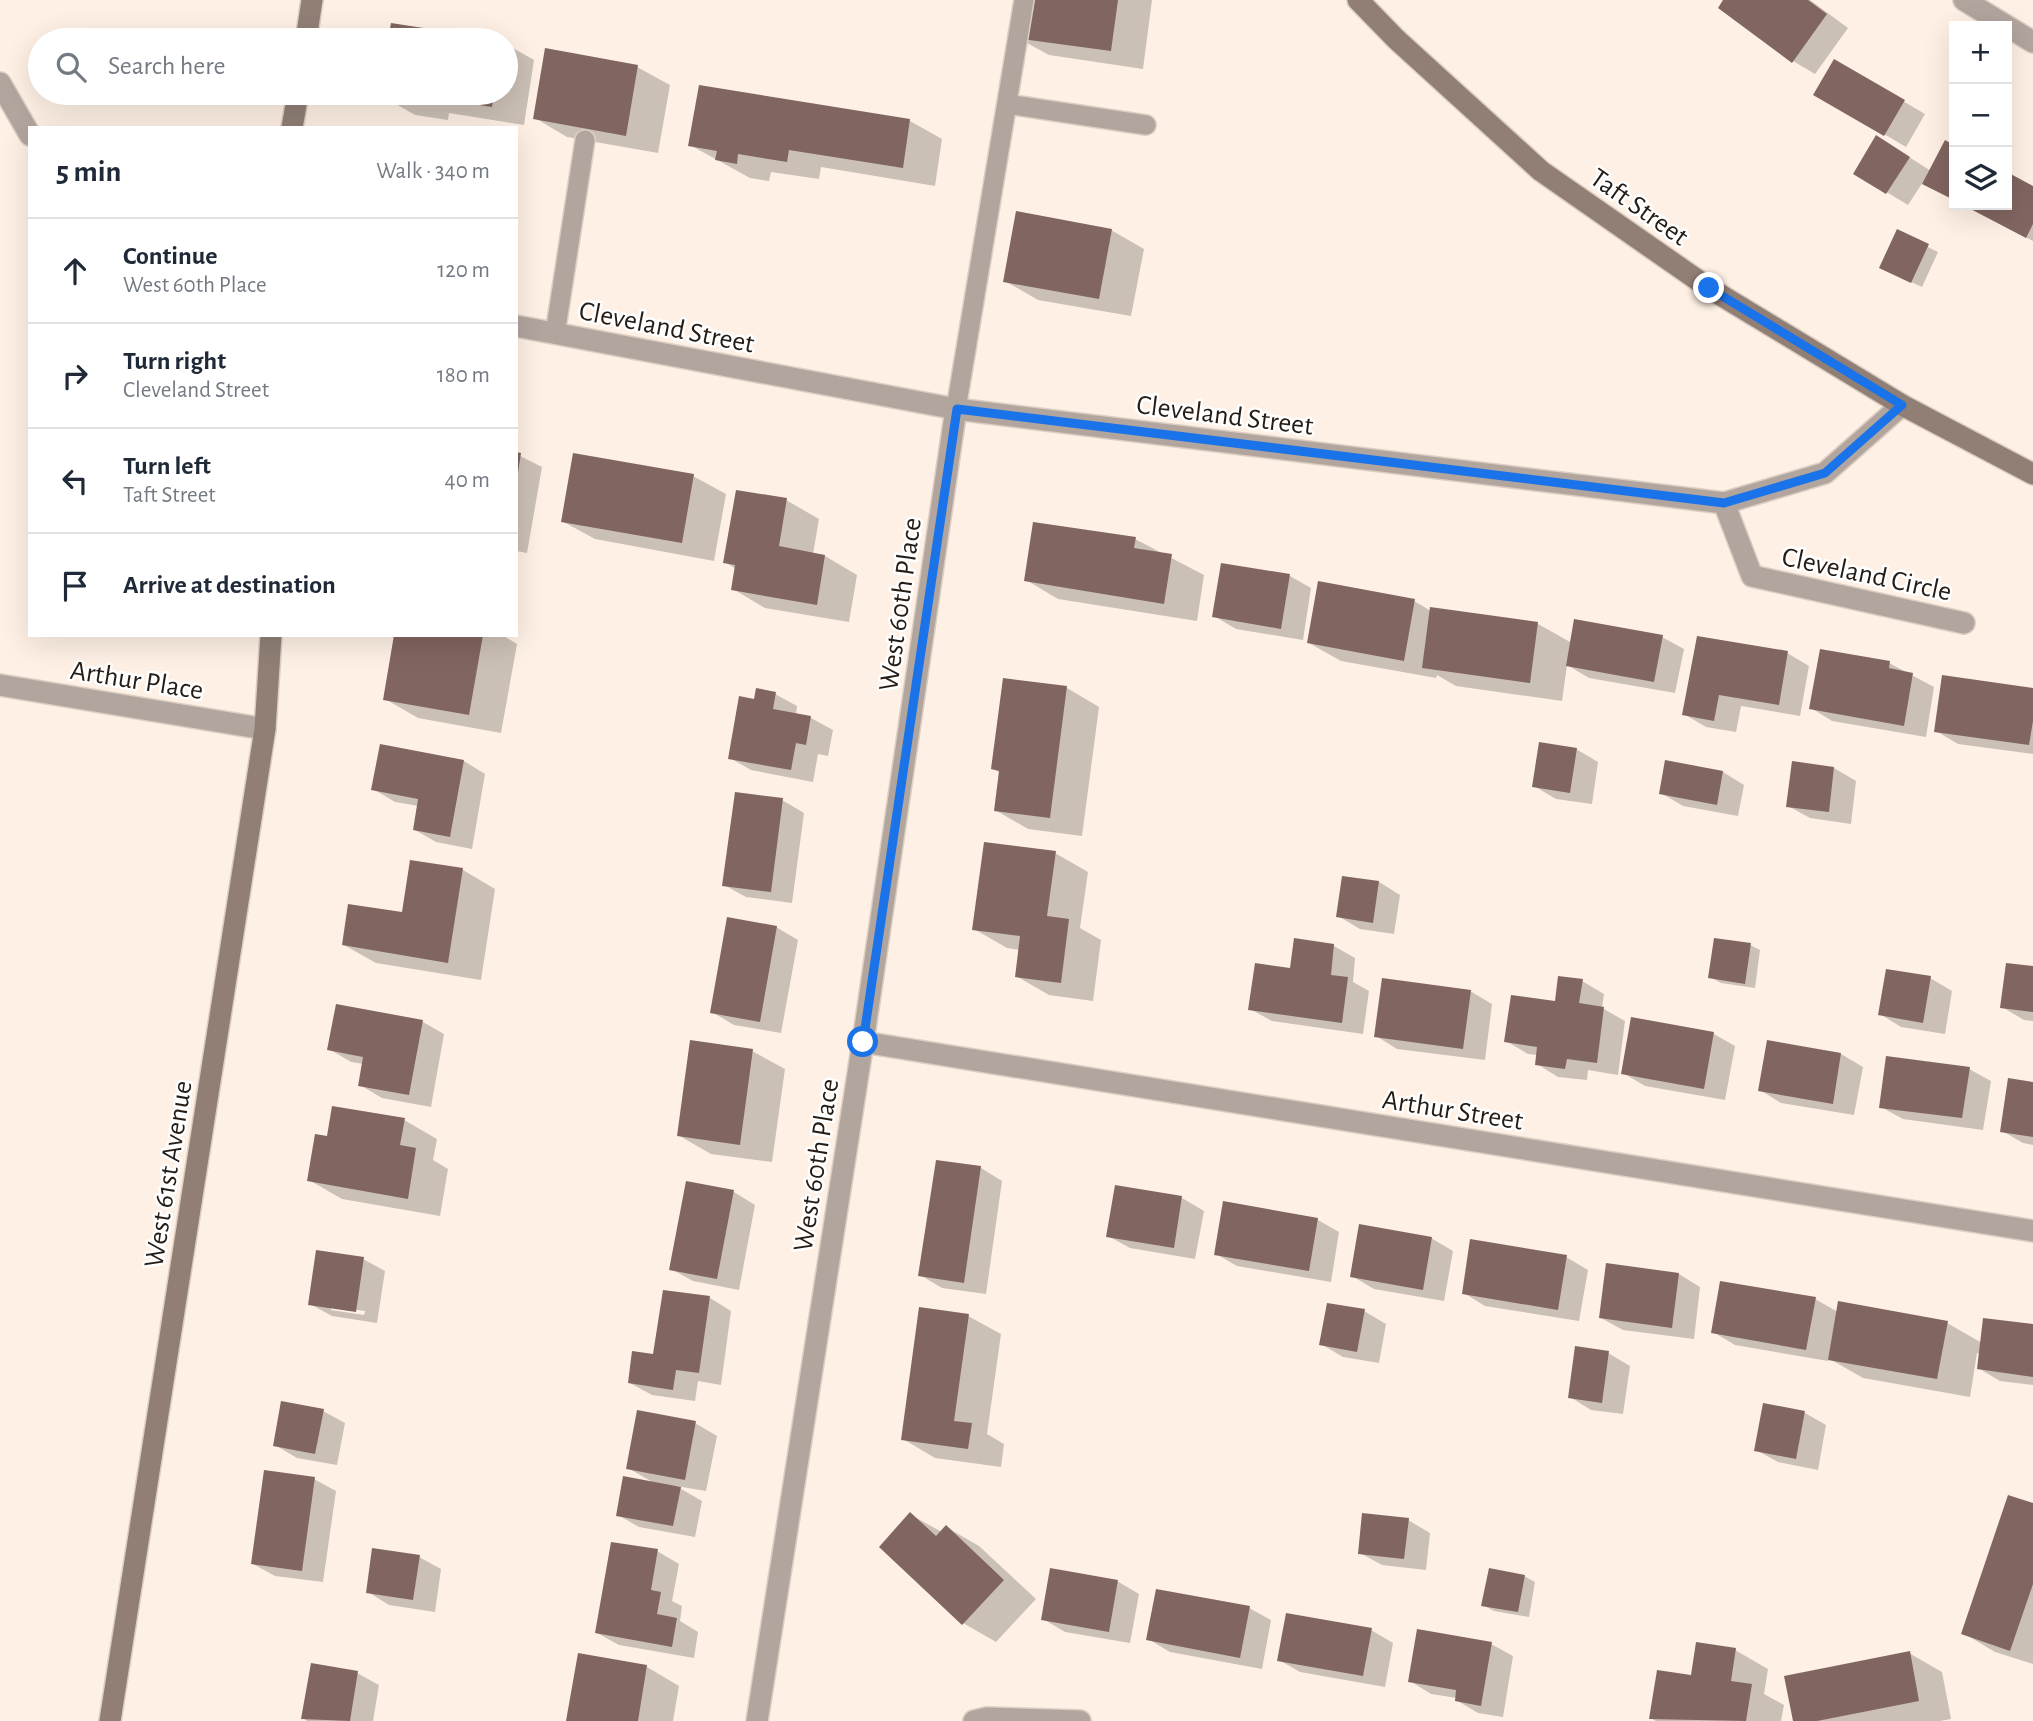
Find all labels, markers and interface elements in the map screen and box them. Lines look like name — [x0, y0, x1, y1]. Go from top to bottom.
map controls — [1949, 21, 2012, 210]
button: + — [1949, 21, 2012, 84]
search box — [28, 28, 518, 105]
icon: search — [52, 48, 90, 86]
text: Search here — [108, 53, 226, 79]
button: − — [1949, 84, 2012, 147]
button: layers — [1949, 147, 2012, 210]
text: 5 min — [56, 157, 121, 187]
text: Walk · 340 m — [376, 160, 490, 183]
street label: Taft Street — [1585, 164, 1693, 251]
text: Continue — [123, 243, 218, 269]
icon: ahead — [56, 252, 94, 290]
text: 120 m — [437, 259, 490, 282]
route end — [1693, 272, 1724, 303]
text: West 60th Place — [123, 274, 267, 297]
street label: Cleveland Street — [577, 297, 757, 359]
text: Turn right — [123, 348, 226, 374]
icon: right — [56, 357, 94, 395]
text: 180 m — [437, 364, 490, 387]
text: Cleveland Street — [123, 379, 269, 402]
street label: Cleveland Street — [1135, 391, 1315, 441]
text: Turn left — [123, 453, 211, 479]
icon: left — [56, 462, 94, 500]
text: 40 m — [445, 469, 490, 492]
text: Taft Street — [123, 484, 216, 507]
street label: West 60th Place — [875, 516, 927, 693]
street label: Cleveland Circle — [1779, 543, 1954, 607]
icon: arrive — [56, 567, 94, 605]
text: Arrive at destination — [123, 572, 336, 598]
street label: Arthur Place — [68, 657, 205, 705]
route start — [847, 1026, 878, 1057]
street label: West 60th Place — [789, 1077, 844, 1254]
street label: West 61st Avenue — [140, 1079, 198, 1270]
street label: Arthur Street — [1380, 1086, 1525, 1136]

